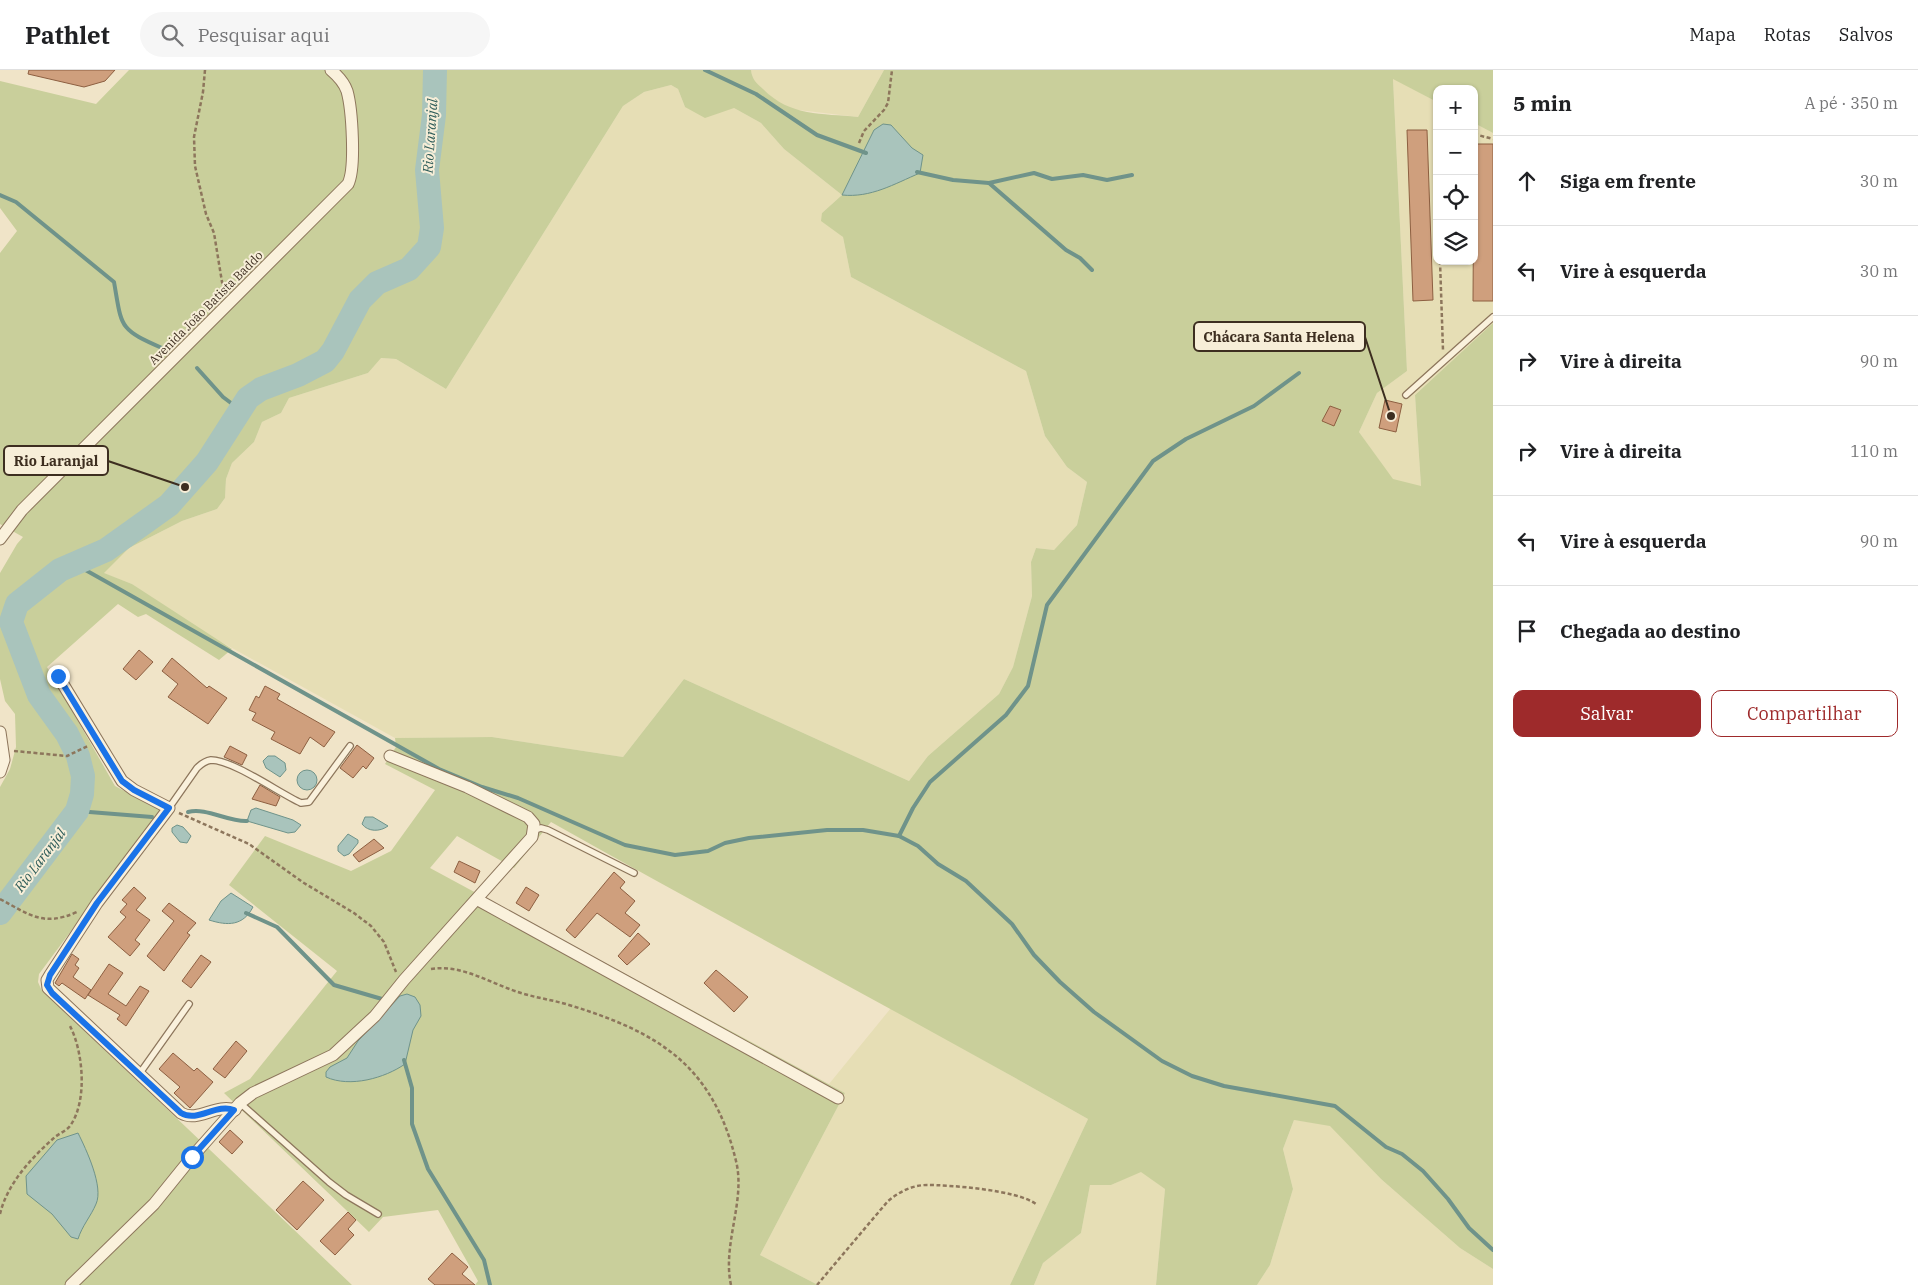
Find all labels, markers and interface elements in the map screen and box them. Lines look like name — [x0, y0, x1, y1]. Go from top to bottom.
search box — [140, 12, 490, 57]
text: Pathlet — [25, 19, 110, 51]
icon: search — [158, 21, 186, 49]
text: Pesquisar aqui — [198, 23, 330, 47]
text: Mapa — [1689, 23, 1736, 46]
text: Rotas — [1764, 23, 1811, 46]
text: Salvos — [1839, 23, 1893, 46]
map controls — [1433, 85, 1478, 265]
button: + — [1433, 85, 1478, 130]
text: 5 min — [1513, 89, 1572, 117]
text: A pé · 350 m — [1804, 93, 1898, 113]
water label: Rio Laranjal — [418, 97, 442, 175]
button: − — [1433, 130, 1478, 175]
icon: ahead — [1513, 167, 1541, 195]
text: Siga em frente — [1560, 169, 1696, 193]
text: 30 m — [1860, 171, 1898, 191]
button: locate — [1433, 175, 1478, 220]
button: layers — [1433, 220, 1478, 265]
street label: Avenida João Batista Baddo — [146, 247, 266, 368]
icon: left — [1513, 257, 1541, 285]
text: Vire à esquerda — [1560, 259, 1707, 283]
text: 30 m — [1860, 261, 1898, 281]
callout: Chácara Santa Helena — [1194, 322, 1365, 351]
text: Chácara Santa Helena — [1203, 328, 1355, 346]
icon: right — [1513, 347, 1541, 375]
text: Vire à direita — [1560, 349, 1682, 373]
text: 90 m — [1860, 351, 1898, 371]
icon: right — [1513, 437, 1541, 465]
text: Vire à direita — [1560, 439, 1682, 463]
text: 110 m — [1850, 441, 1898, 461]
callout: Rio Laranjal — [4, 446, 108, 475]
text: Rio Laranjal — [14, 452, 99, 470]
icon: left — [1513, 527, 1541, 555]
text: Vire à esquerda — [1560, 529, 1707, 553]
text: 90 m — [1860, 531, 1898, 551]
icon: arrive — [1513, 617, 1541, 645]
text: Chegada ao destino — [1560, 619, 1741, 643]
route end — [47, 665, 70, 688]
button: Salvar — [1513, 690, 1701, 737]
button: Compartilhar — [1711, 690, 1898, 737]
water label: Rio Laranjal — [10, 824, 70, 896]
route start — [181, 1146, 204, 1169]

